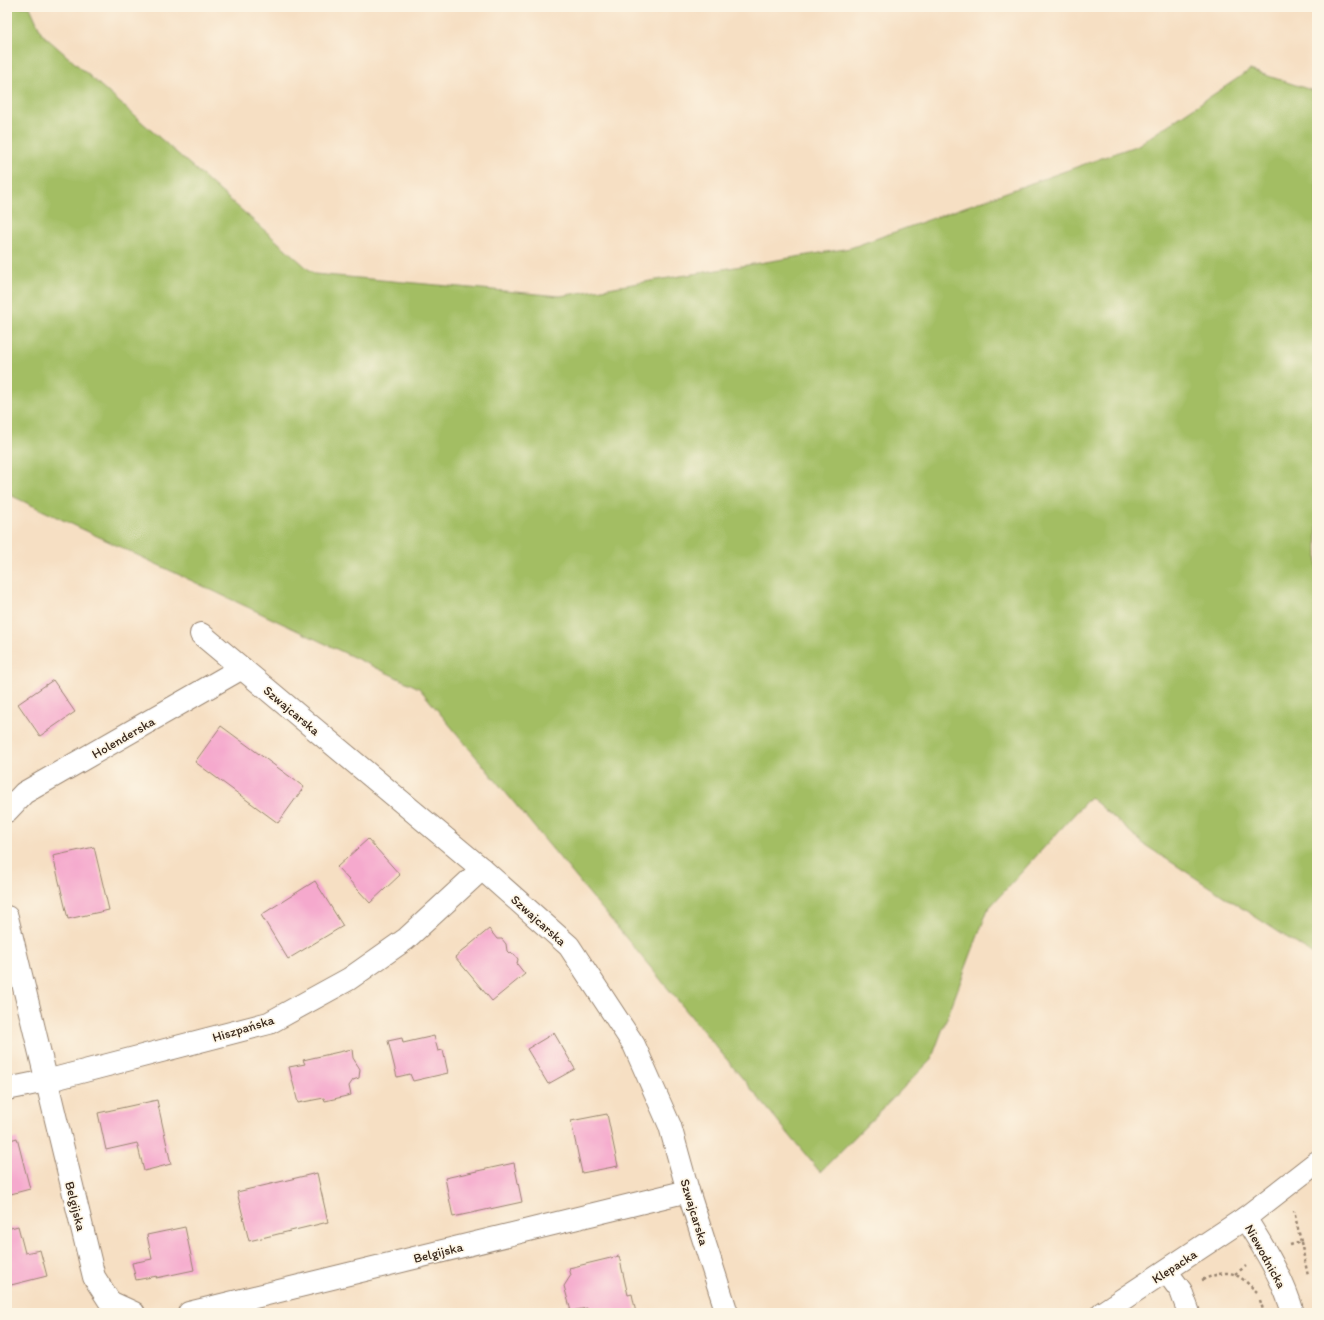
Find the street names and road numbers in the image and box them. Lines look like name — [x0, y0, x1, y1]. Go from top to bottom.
street label: Szwajcarska — [260, 682, 323, 738]
street label: Holenderska — [89, 713, 158, 761]
street label: Szwajcarska — [508, 892, 569, 949]
street label: Hiszpańska — [210, 1012, 276, 1045]
street label: Szwajcarska — [677, 1177, 712, 1248]
street label: Belgijska — [62, 1180, 89, 1233]
street label: Niewodnicka — [1242, 1222, 1290, 1291]
street label: Belgijska — [412, 1239, 465, 1266]
street label: Klepacka — [1149, 1246, 1200, 1286]

